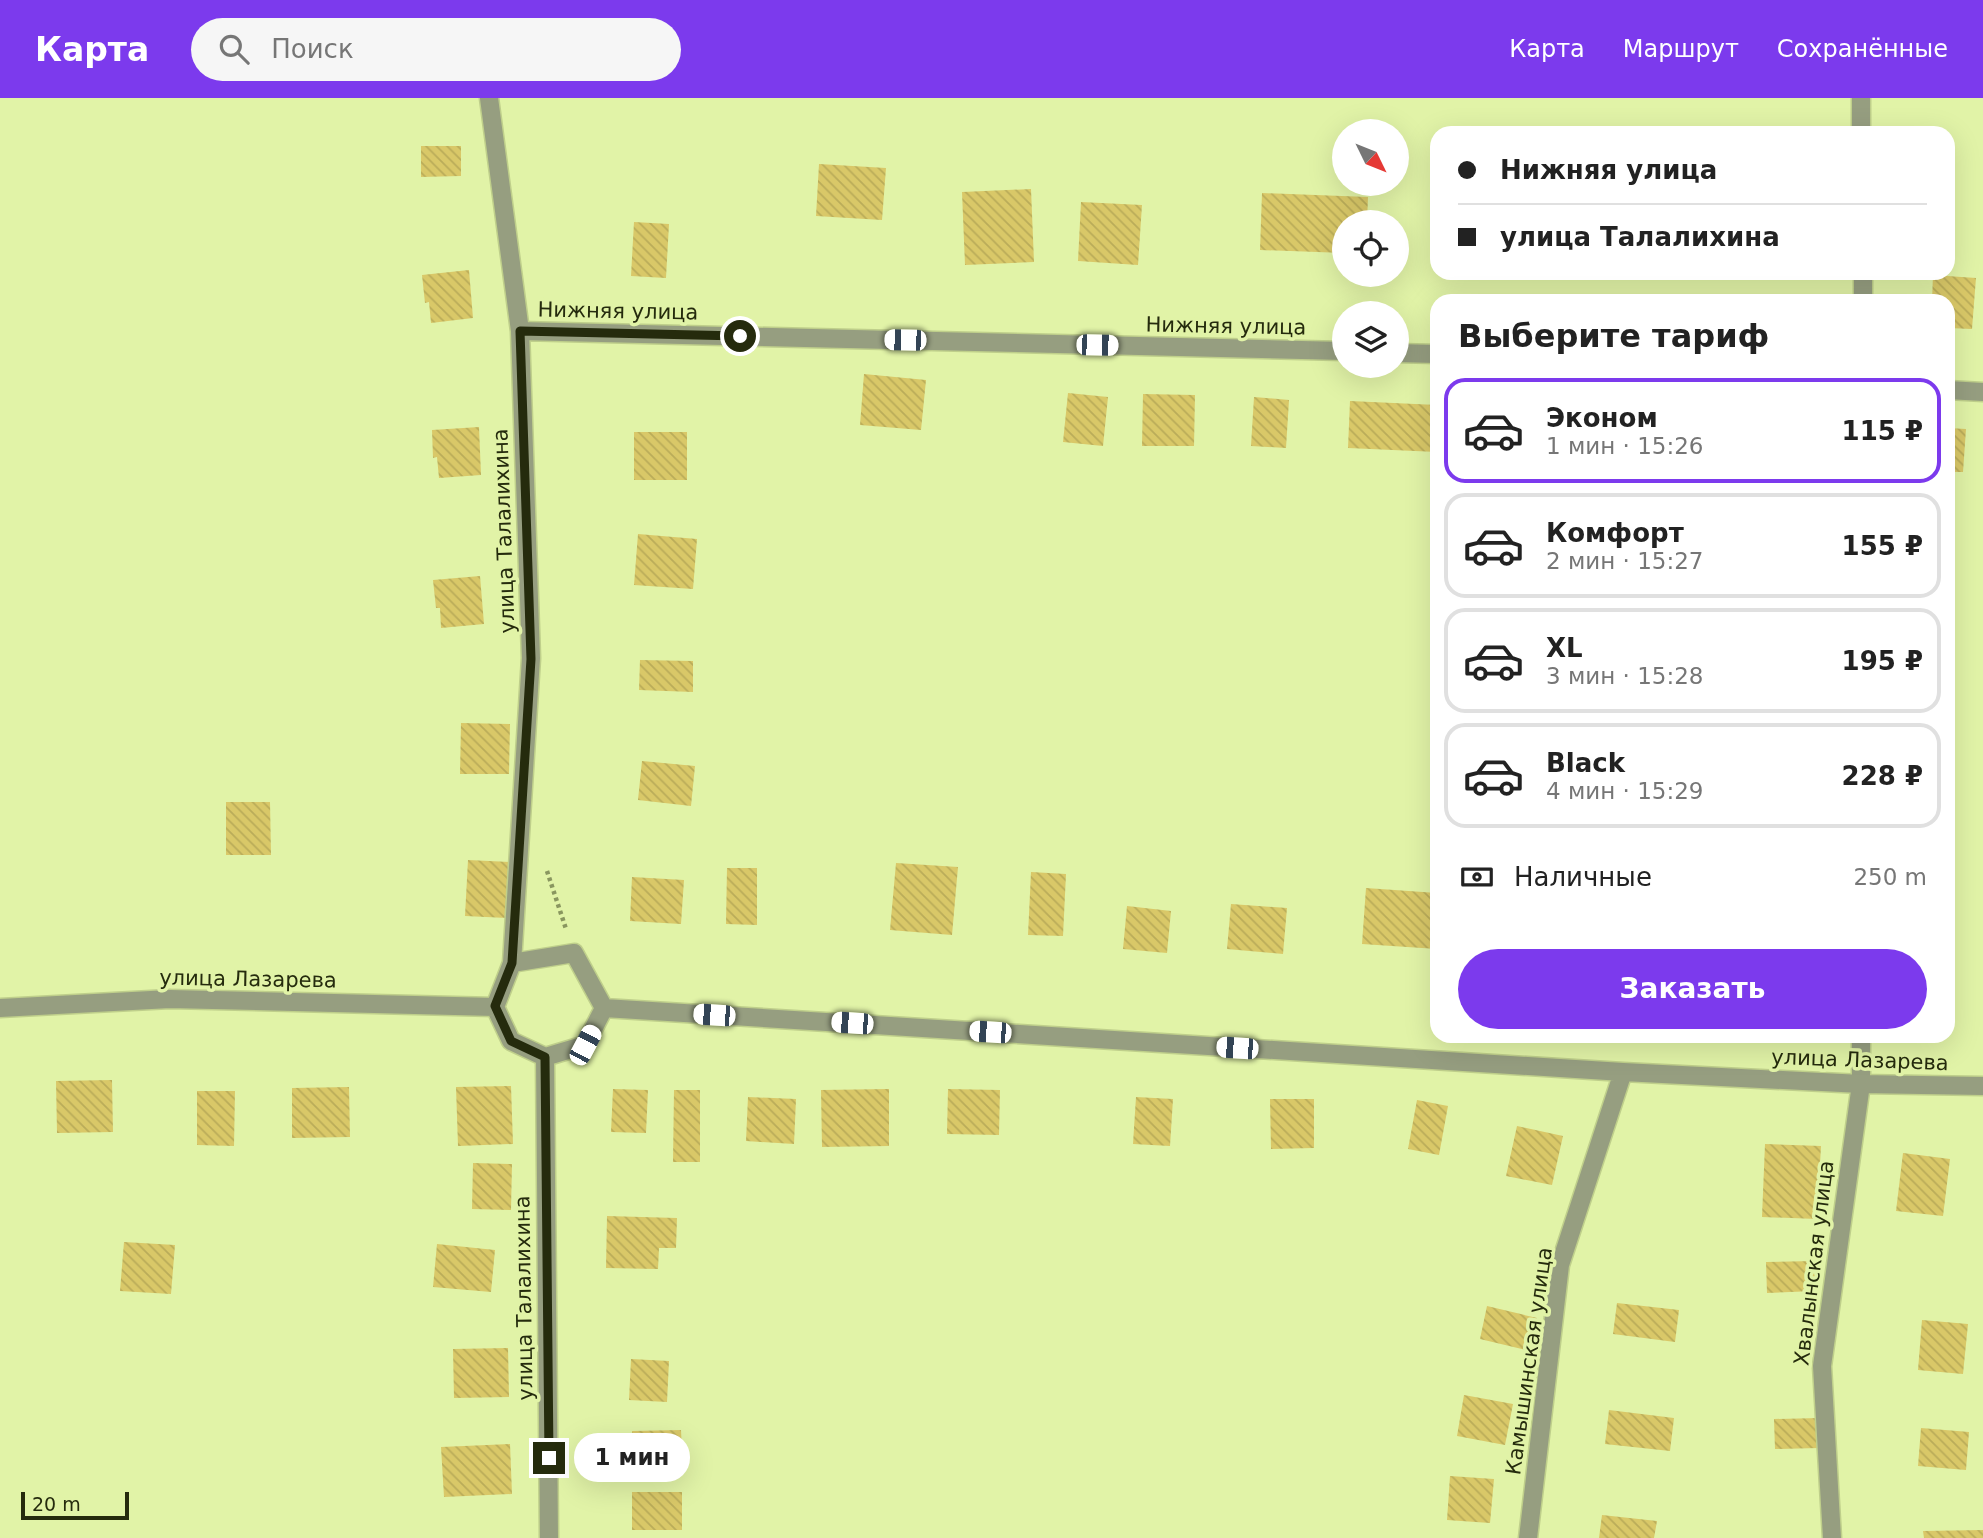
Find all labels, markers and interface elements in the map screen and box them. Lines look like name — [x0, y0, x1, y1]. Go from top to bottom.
search box — [191, 18, 681, 81]
text: Карта — [35, 30, 149, 69]
icon: search — [215, 30, 253, 68]
text: Поиск — [271, 34, 354, 64]
text: Карта — [1509, 35, 1585, 63]
text: Маршрут — [1623, 35, 1739, 63]
text: Сохранённые — [1777, 35, 1948, 63]
north arrow — [1332, 119, 1409, 196]
map controls — [1332, 119, 1409, 378]
text: Нижняя улица — [1500, 155, 1717, 185]
button: locate — [1332, 210, 1409, 287]
text: улица Талалихина — [1500, 222, 1780, 252]
street label: Нижняя улица — [537, 298, 699, 324]
button: layers — [1332, 301, 1409, 378]
street label: Нижняя улица — [1145, 313, 1307, 339]
text: Выберите тариф — [1458, 317, 1769, 355]
route start — [724, 320, 756, 352]
car — [884, 329, 927, 351]
car — [1076, 334, 1119, 356]
icon: car — [1462, 399, 1525, 462]
text: Эконом — [1546, 403, 1658, 433]
text: 115 ₽ — [1842, 416, 1923, 446]
street label: улица Талалихина — [488, 428, 520, 634]
text: 1 мин · 15:26 — [1546, 433, 1704, 459]
icon: car — [1462, 514, 1525, 577]
text: Комфорт — [1546, 518, 1684, 548]
text: 155 ₽ — [1842, 531, 1923, 561]
text: 2 мин · 15:27 — [1546, 548, 1704, 574]
icon: car — [1462, 629, 1525, 692]
text: XL — [1546, 633, 1583, 663]
text: 195 ₽ — [1842, 646, 1923, 676]
text: 3 мин · 15:28 — [1546, 663, 1704, 689]
icon: car — [1462, 744, 1525, 807]
text: Black — [1546, 748, 1625, 778]
text: 228 ₽ — [1842, 761, 1923, 791]
text: 4 мин · 15:29 — [1546, 778, 1704, 804]
icon: cash — [1458, 858, 1496, 896]
text: Наличные — [1514, 862, 1652, 892]
text: 250 m — [1853, 864, 1927, 890]
button: Заказать — [1458, 949, 1927, 1029]
street label: улица Лазарева — [159, 965, 337, 993]
car — [693, 1003, 736, 1027]
car — [831, 1011, 874, 1035]
car — [969, 1020, 1012, 1044]
car — [566, 1022, 605, 1068]
car — [1216, 1036, 1259, 1060]
street label: улица Лазарева — [1771, 1045, 1949, 1075]
street label: Хвалынская улица — [1790, 1159, 1838, 1367]
street label: улица Талалихина — [510, 1195, 538, 1401]
street label: Камышинская улица — [1501, 1246, 1557, 1476]
callout: 1 мин — [574, 1434, 689, 1482]
route end — [533, 1442, 565, 1474]
text: 1 мин — [595, 1444, 669, 1470]
scale bar — [21, 1489, 130, 1521]
text: 20 m — [32, 1493, 81, 1515]

